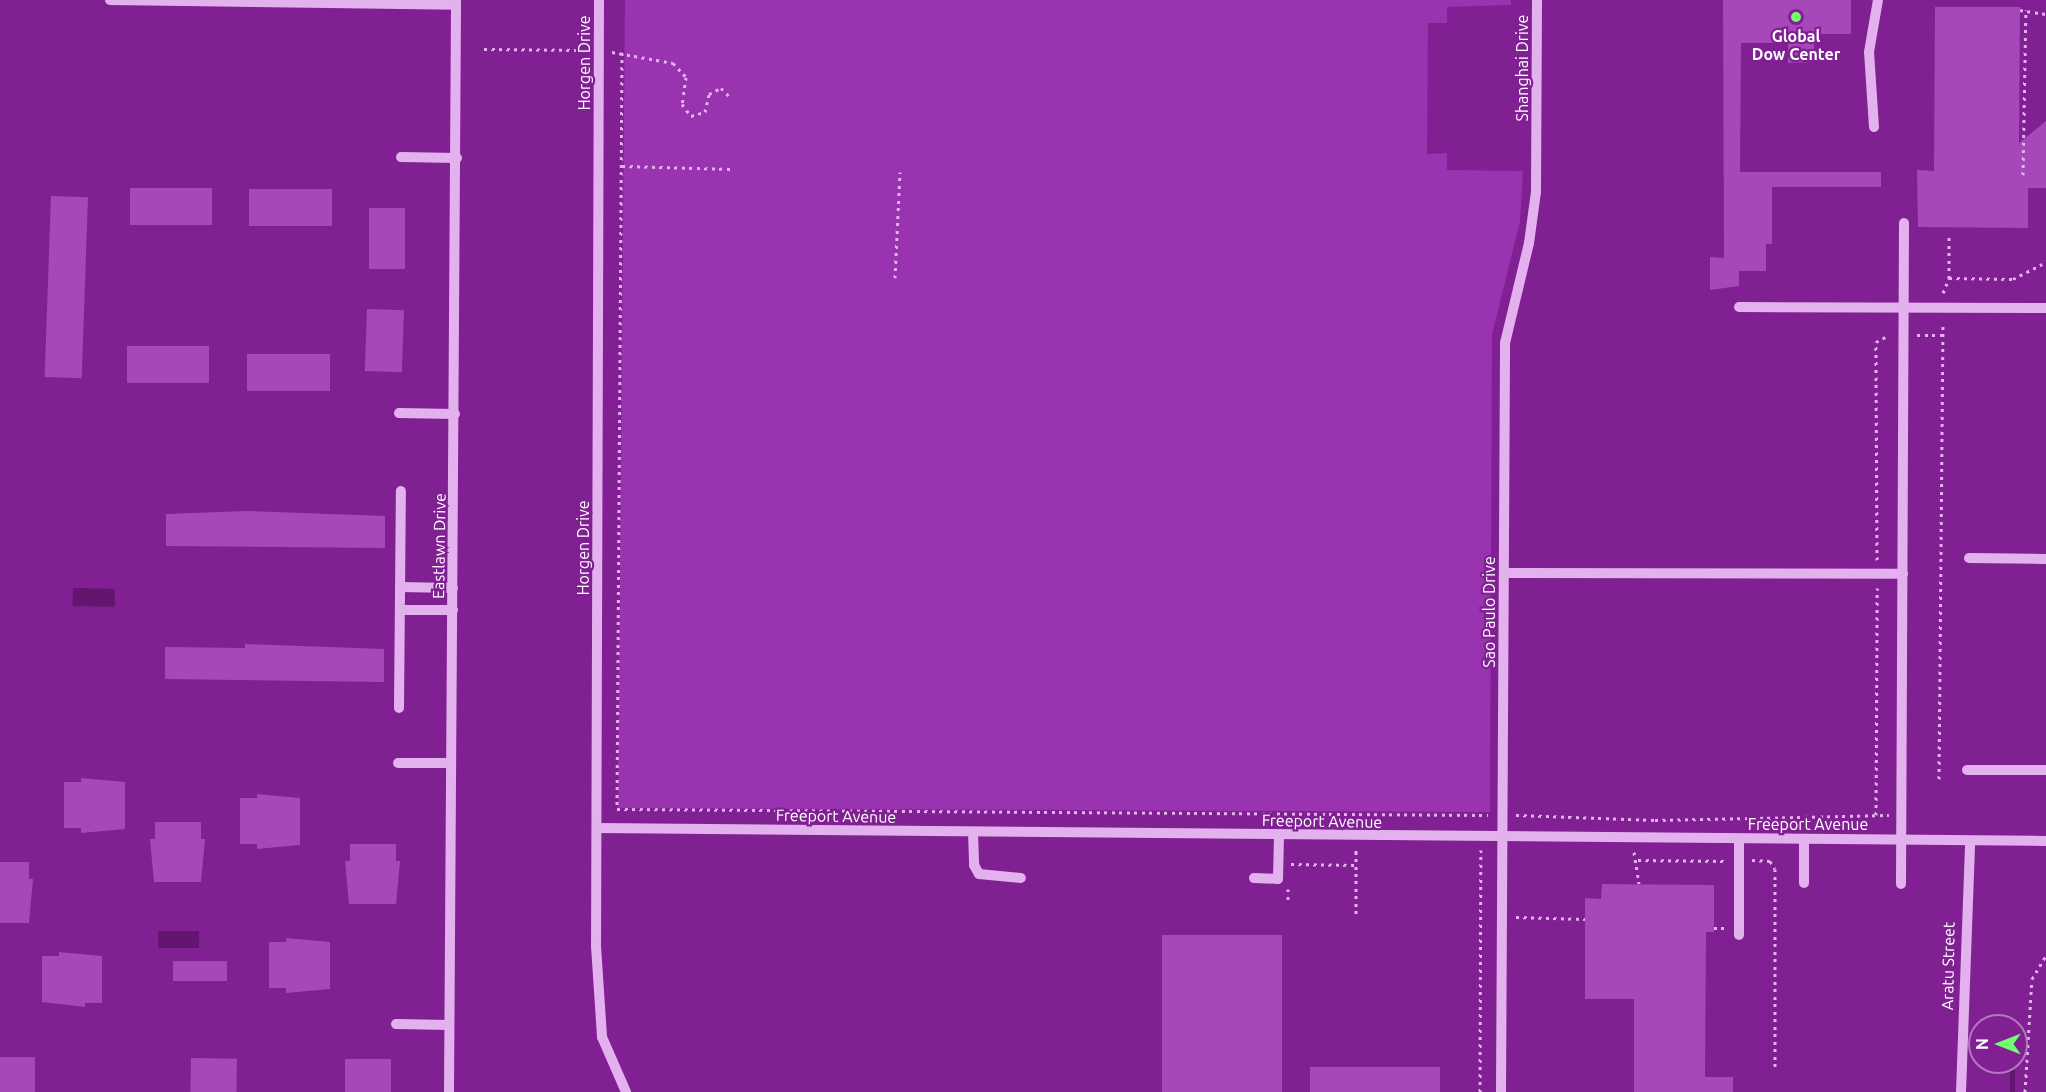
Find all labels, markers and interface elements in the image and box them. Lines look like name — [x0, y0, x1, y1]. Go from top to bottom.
marker: Global Dow Center — [1789, 10, 1803, 24]
street label: Horgen Drive — [574, 15, 594, 111]
street label: Shanghai Drive — [1512, 15, 1532, 121]
place label: Global Dow Center — [1752, 26, 1840, 64]
street label: Eastlawn Drive — [428, 493, 450, 599]
street label: Horgen Drive — [573, 500, 593, 596]
street label: Sao Paulo Drive — [1479, 556, 1499, 668]
street label: Freeport Avenue — [776, 805, 896, 827]
street label: Freeport Avenue — [1262, 810, 1382, 832]
street label: Freeport Avenue — [1748, 814, 1868, 834]
street label: Aratu Street — [1938, 922, 1958, 1010]
north arrow — [1968, 1014, 2028, 1074]
text: N — [1973, 1038, 1991, 1050]

